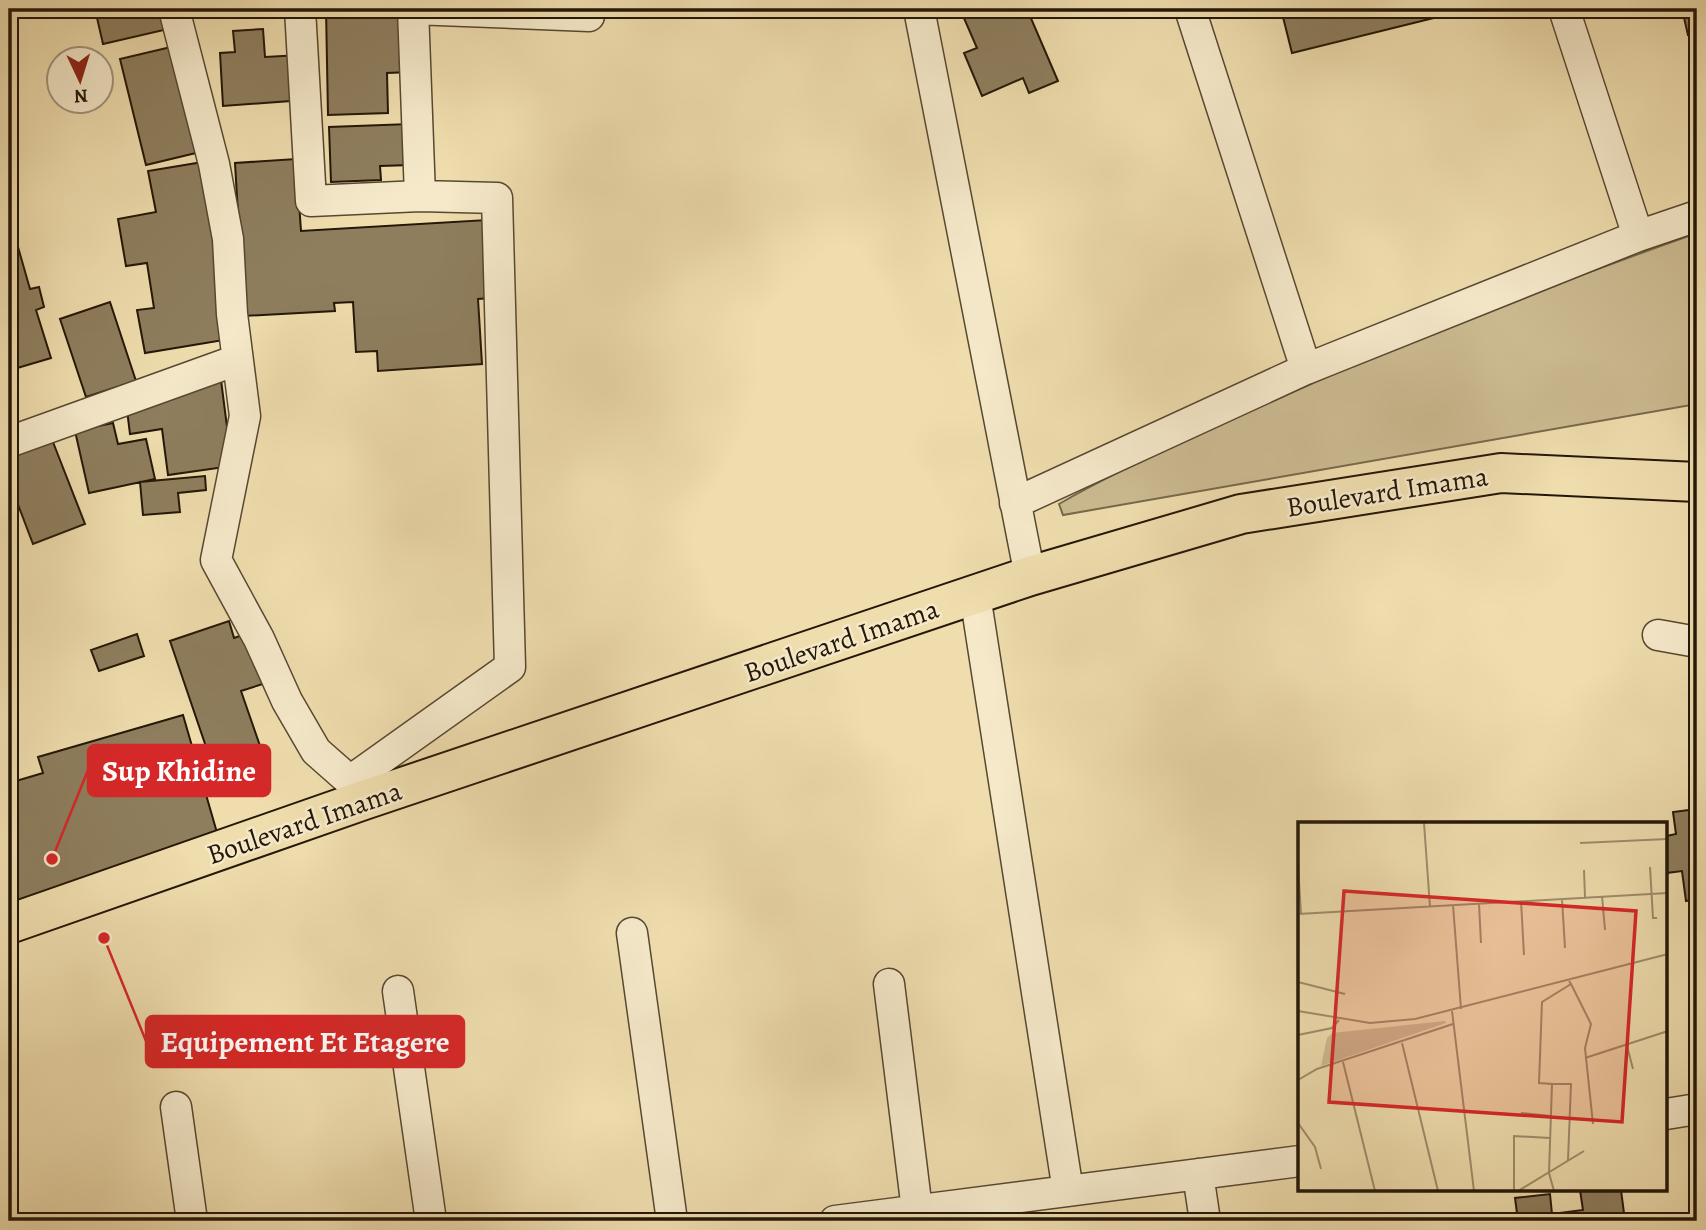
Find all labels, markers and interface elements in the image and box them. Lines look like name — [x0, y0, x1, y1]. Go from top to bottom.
north arrow — [46, 46, 116, 116]
text: N — [73, 83, 89, 109]
street label: Boulevard Imama — [1284, 457, 1491, 527]
street label: Boulevard Imama — [739, 590, 944, 692]
callout: Sup Khidine — [88, 745, 270, 796]
text: Sup Khidine — [102, 751, 256, 791]
street label: Boulevard Imama — [202, 772, 407, 874]
inset map — [1298, 822, 1668, 1192]
callout: Equipement Et Etagere — [146, 1016, 464, 1067]
text: Equipement Et Etagere — [160, 1022, 450, 1062]

